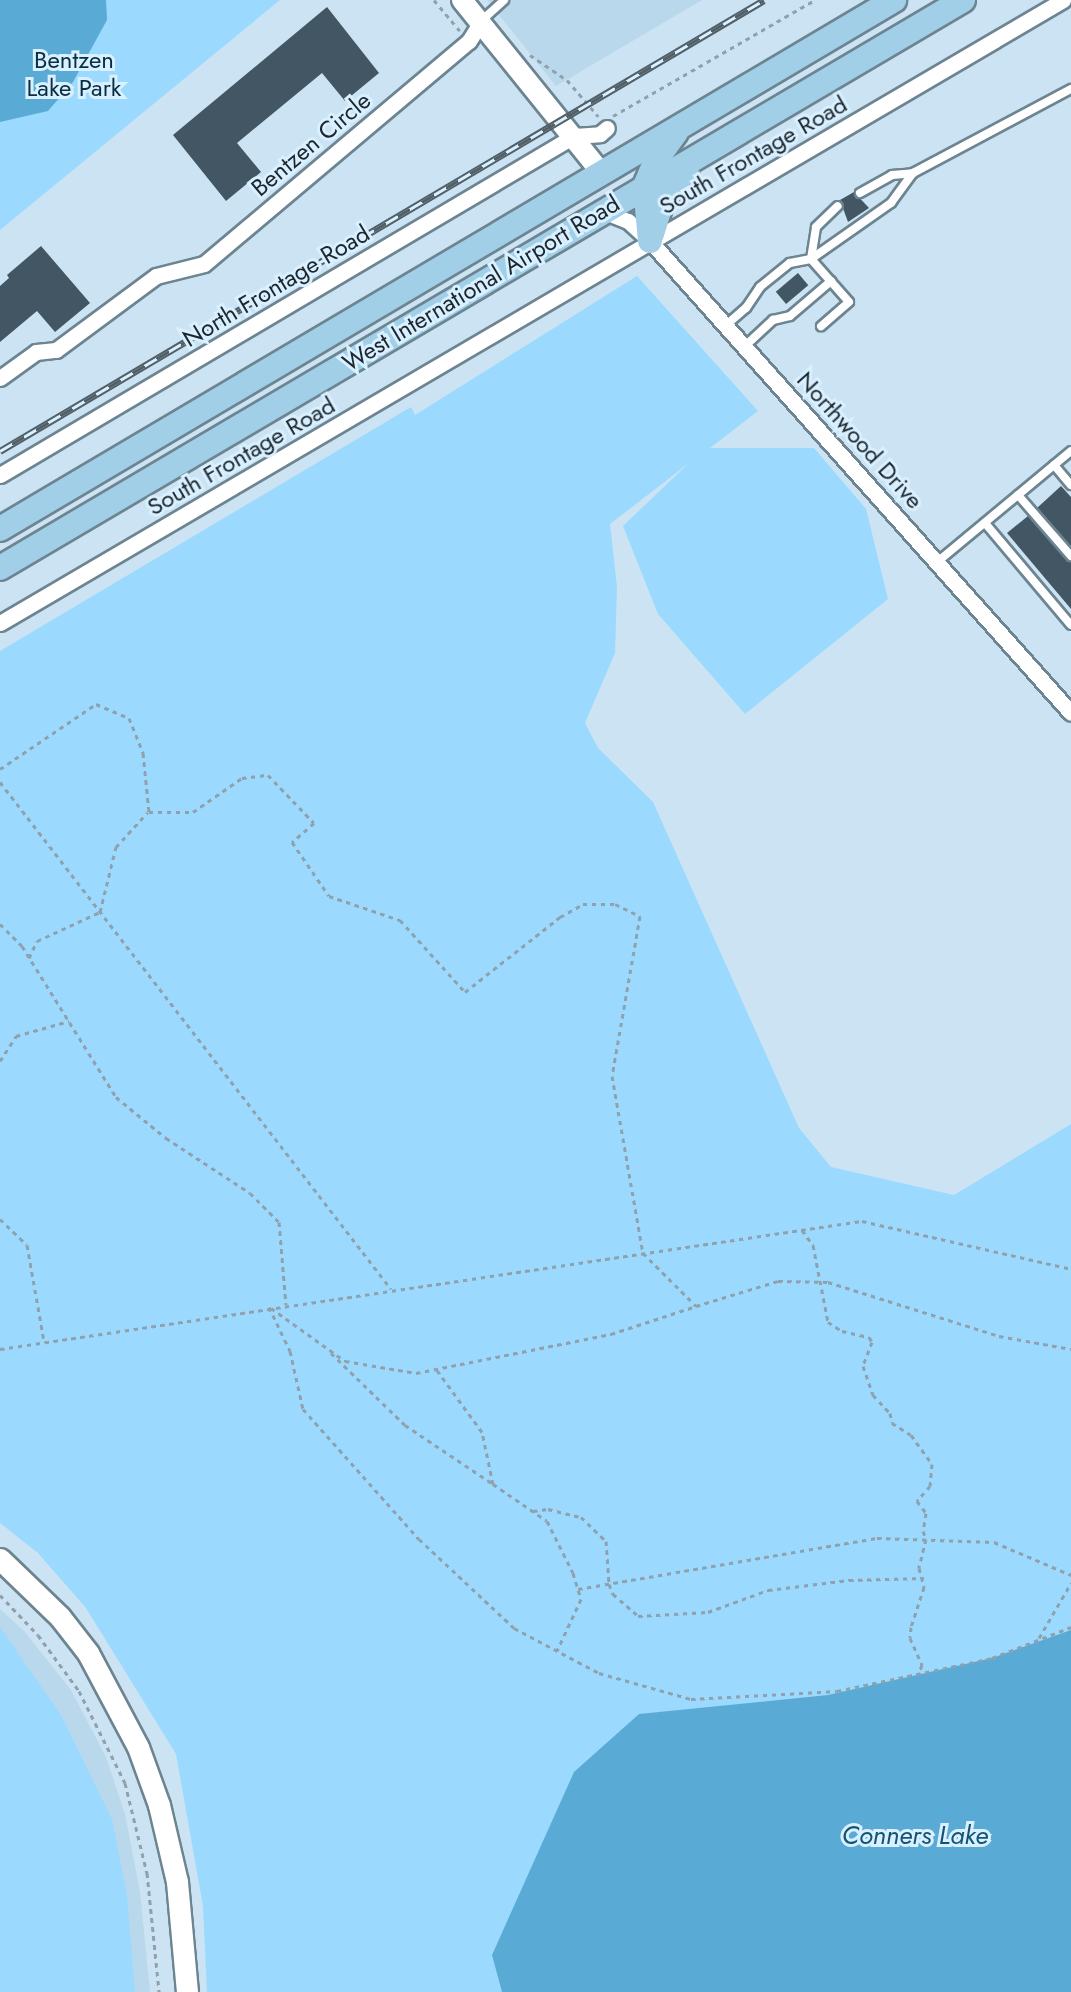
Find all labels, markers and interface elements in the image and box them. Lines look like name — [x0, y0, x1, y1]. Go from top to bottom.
park label: Bentzen Lake Park — [27, 46, 121, 102]
street label: Bentzen Circle — [245, 86, 377, 202]
street label: South Frontage Road — [654, 90, 852, 220]
street label: West International Airport Road — [337, 189, 625, 377]
street label: North Frontage Road — [177, 219, 375, 353]
street label: Northwood Drive — [791, 365, 929, 515]
street label: South Frontage Road — [142, 391, 340, 521]
water label: Conners Lake — [842, 1820, 988, 1852]

